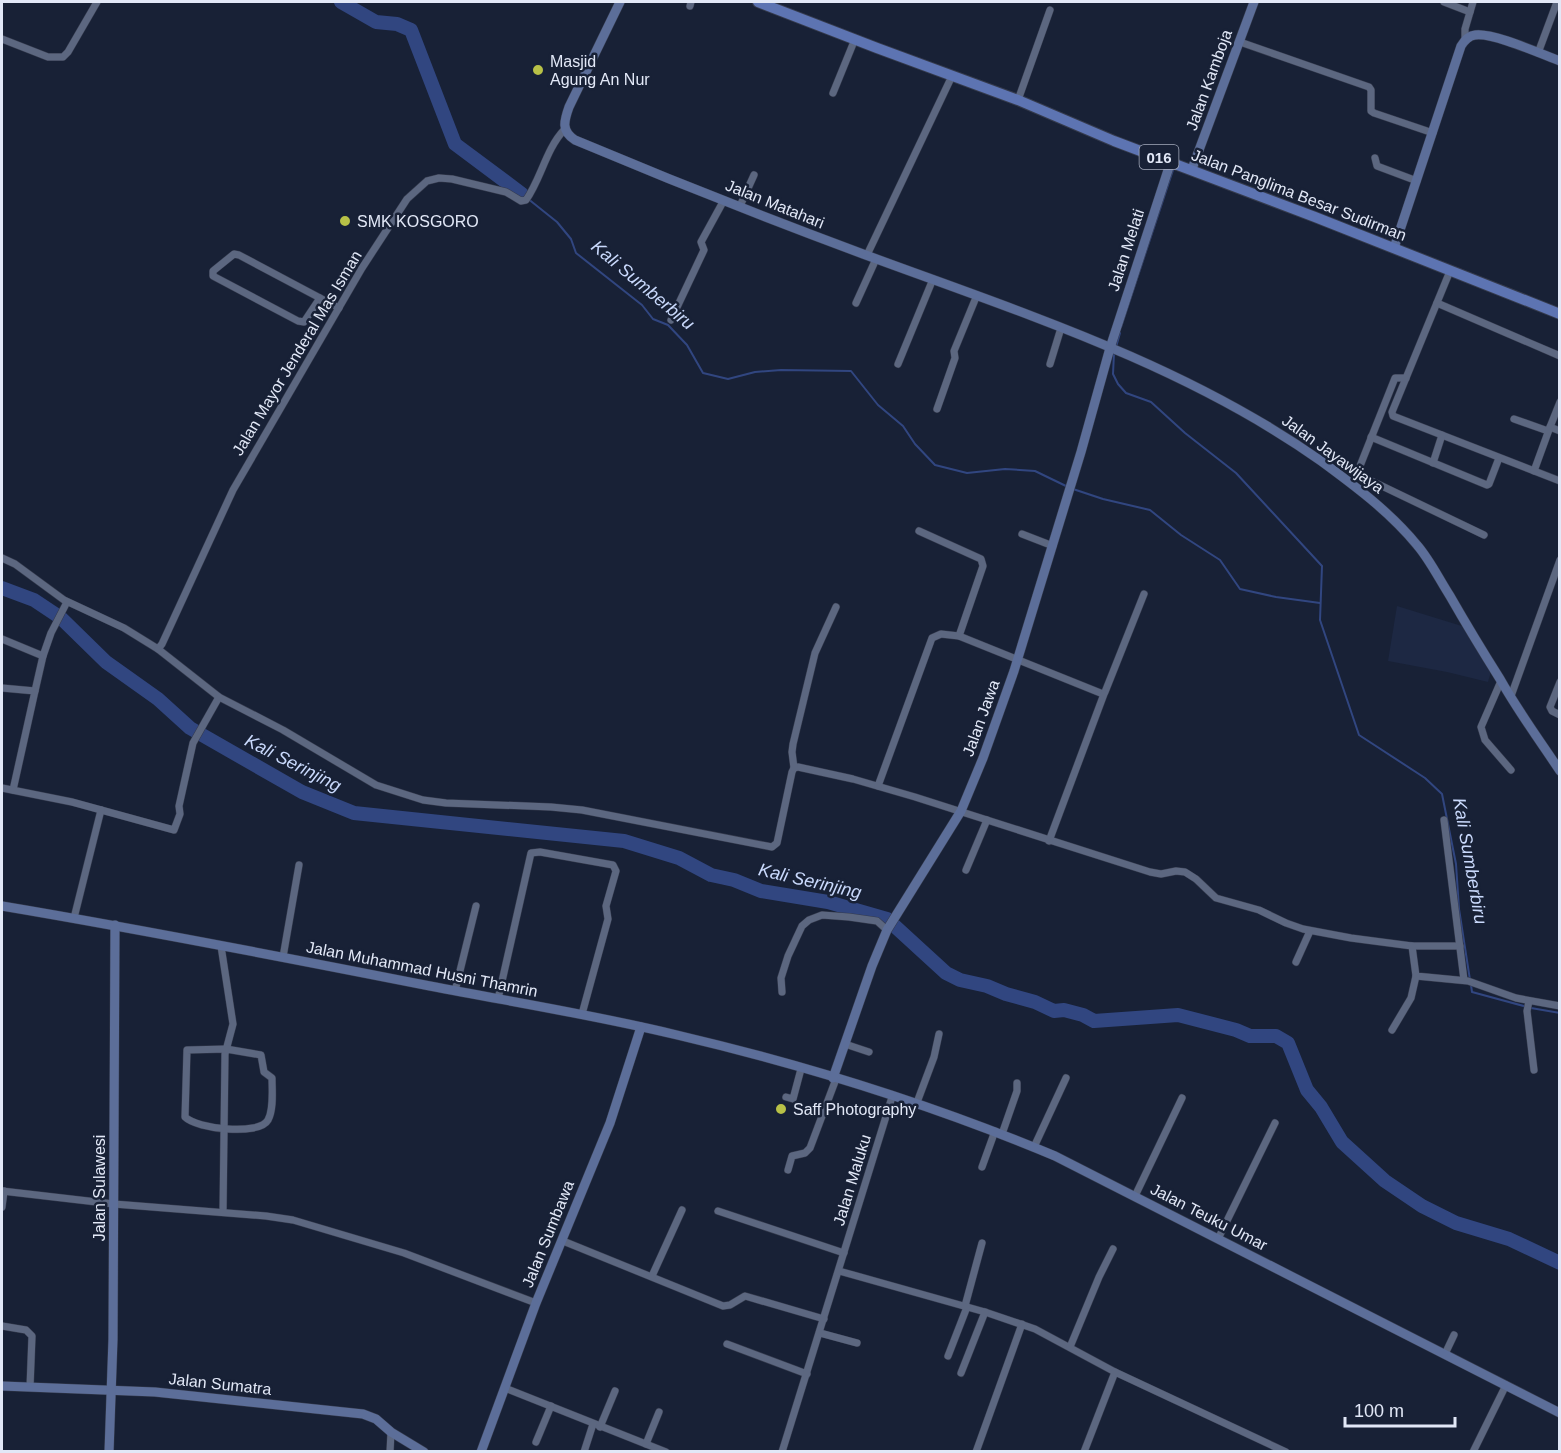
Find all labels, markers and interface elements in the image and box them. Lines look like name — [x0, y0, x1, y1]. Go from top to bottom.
street label: Jalan Kamboja — [1183, 27, 1235, 133]
place label: Masjid Agung An Nur — [550, 53, 650, 88]
marker: Masjid Agung An Nur — [531, 63, 545, 77]
road number: 016 — [1140, 145, 1178, 169]
street label: Jalan Panglima Besar Sudirman — [1189, 146, 1409, 244]
street label: Jalan Matahari — [723, 176, 827, 232]
street label: Jalan Melati — [1105, 207, 1147, 293]
place label: SMK KOSGORO — [357, 213, 479, 230]
marker: SMK KOSGORO — [338, 214, 352, 228]
water label: Kali Sumberbiru — [588, 236, 698, 334]
street label: Jalan Mayor Jenderal Mas Isman — [229, 248, 365, 458]
street label: Jalan Jayawijaya — [1279, 412, 1387, 496]
street label: Jalan Jawa — [959, 677, 1003, 759]
water label: Kali Serinjing — [242, 730, 344, 796]
water label: Kali Sumberbiru — [1449, 796, 1491, 926]
water label: Kali Serinjing — [757, 859, 863, 903]
street label: Jalan Muhammad Husni Thamrin — [305, 938, 539, 1000]
place label: Saff Photography — [793, 1101, 916, 1118]
marker: Saff Photography — [774, 1102, 788, 1116]
street label: Jalan Maluku — [830, 1132, 874, 1228]
street label: Jalan Sulawesi — [91, 1135, 108, 1241]
street label: Jalan Sumbawa — [519, 1178, 577, 1290]
street label: Jalan Teuku Umar — [1148, 1180, 1271, 1254]
street label: Jalan Sumatra — [168, 1370, 272, 1398]
scale bar — [1345, 1390, 1454, 1428]
text: 100 m — [1354, 1401, 1404, 1421]

